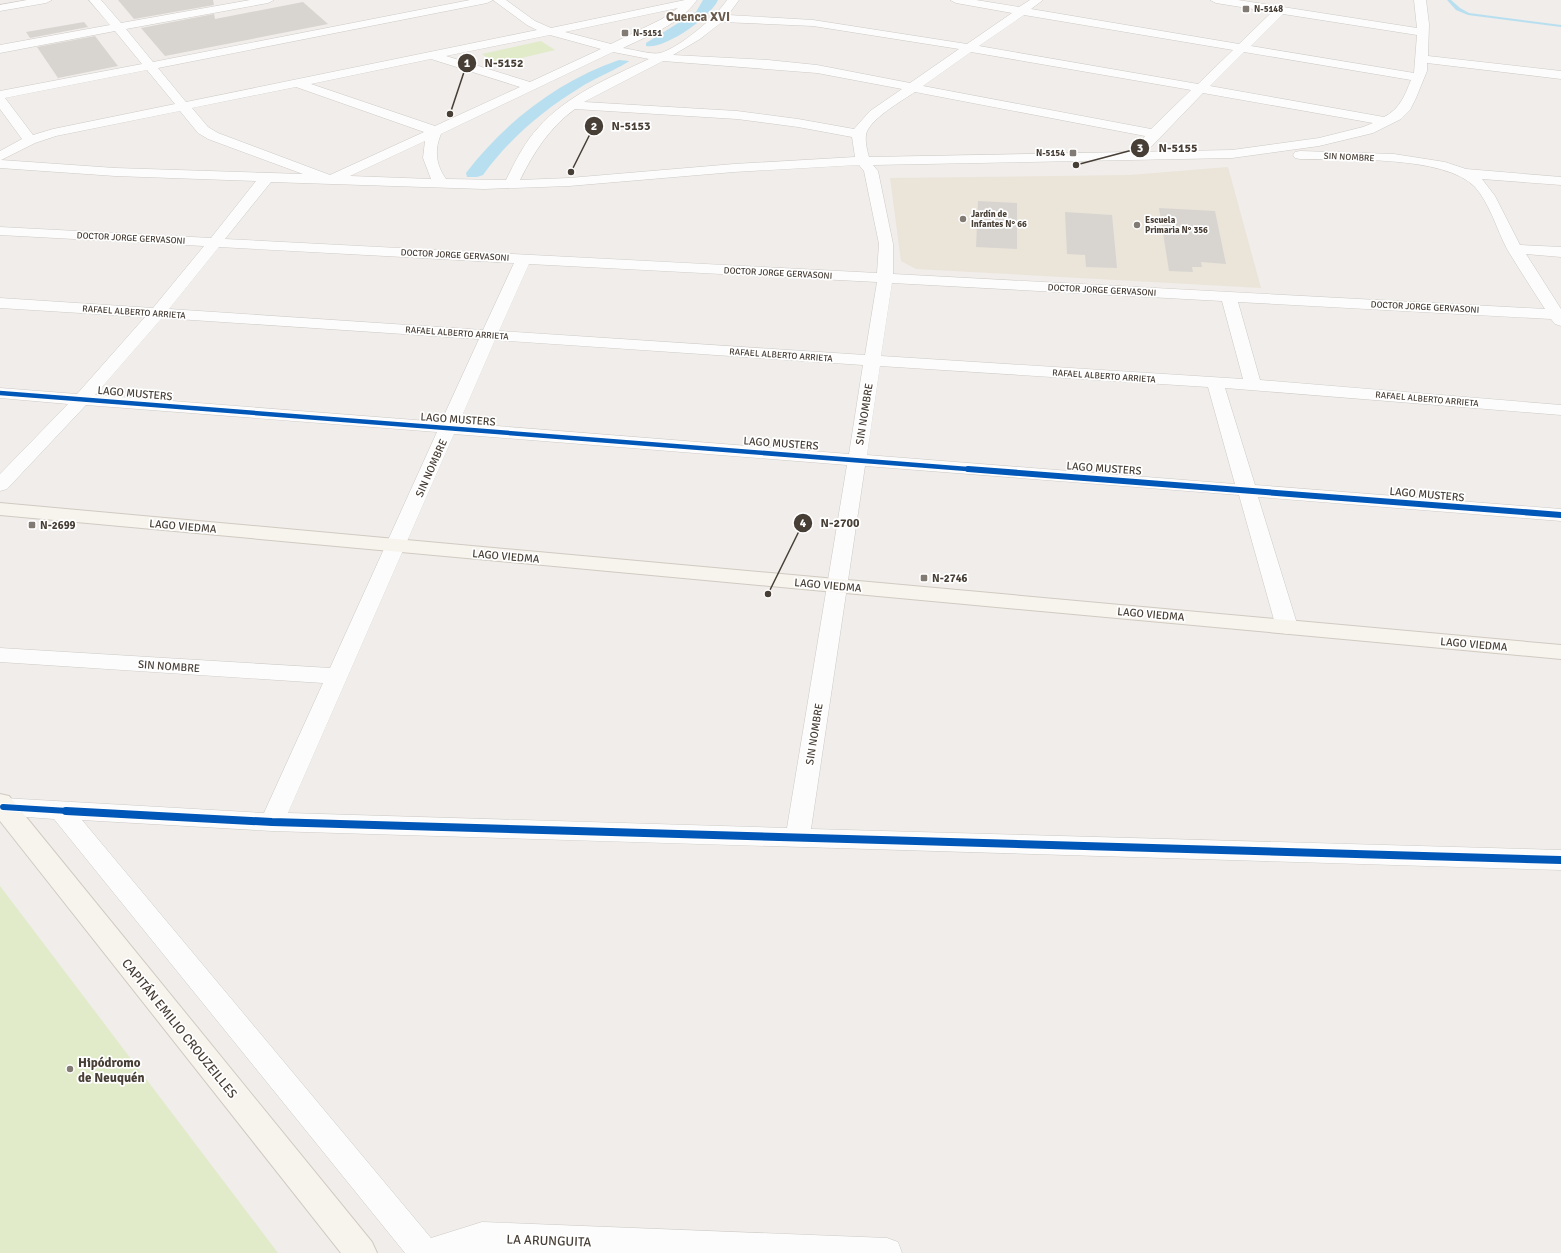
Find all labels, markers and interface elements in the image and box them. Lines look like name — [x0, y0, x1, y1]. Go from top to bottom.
marker: N-5148 — [1241, 4, 1251, 14]
place label: N-5148 — [1254, 4, 1283, 15]
district label: Cuenca XVI — [666, 9, 730, 25]
marker: N-5151 — [620, 28, 630, 38]
place label: N-5151 — [633, 28, 662, 39]
callout: N-5152 — [457, 51, 531, 75]
text: 1 — [464, 56, 471, 71]
text: N-5152 — [485, 56, 523, 71]
callout: N-5153 — [584, 114, 658, 138]
text: 2 — [591, 119, 597, 134]
text: N-5153 — [612, 119, 650, 134]
callout: N-5155 — [1130, 136, 1205, 160]
text: 3 — [1137, 141, 1143, 156]
text: N-5155 — [1159, 141, 1197, 156]
place label: N-5154 — [1036, 148, 1065, 159]
marker: N-5154 — [1068, 148, 1078, 158]
street label: SIN NOMBRE — [1323, 151, 1375, 164]
place label: Jardín de Infantes N° 66 — [971, 209, 1027, 230]
marker: Jardín de Infantes N° 66 — [958, 214, 968, 224]
place label: Escuela Primaria N° 356 — [1145, 215, 1208, 236]
marker: Escuela Primaria N° 356 — [1132, 220, 1142, 230]
street label: DOCTOR JORGE GERVASONI — [76, 230, 186, 247]
street label: DOCTOR JORGE GERVASONI — [400, 247, 510, 264]
street label: DOCTOR JORGE GERVASONI — [723, 265, 833, 282]
street label: DOCTOR JORGE GERVASONI — [1047, 282, 1157, 299]
street label: DOCTOR JORGE GERVASONI — [1370, 299, 1480, 316]
street label: RAFAEL ALBERTO ARRIETA — [82, 303, 187, 322]
street label: RAFAEL ALBERTO ARRIETA — [405, 324, 510, 343]
street label: RAFAEL ALBERTO ARRIETA — [729, 346, 834, 365]
street label: RAFAEL ALBERTO ARRIETA — [1052, 367, 1157, 386]
street label: SIN NOMBRE — [853, 382, 876, 446]
street label: LAGO MUSTERS — [97, 384, 173, 403]
street label: RAFAEL ALBERTO ARRIETA — [1375, 390, 1480, 410]
street label: LAGO MUSTERS — [420, 410, 496, 429]
street label: LAGO MUSTERS — [743, 434, 819, 453]
street label: SIN NOMBRE — [413, 437, 450, 499]
street label: LAGO MUSTERS — [1066, 459, 1142, 478]
street label: LAGO MUSTERS — [1389, 485, 1465, 504]
callout: N-2700 — [793, 511, 867, 535]
text: 4 — [800, 516, 807, 531]
text: N-2700 — [821, 516, 860, 531]
street label: LAGO VIEDMA — [149, 517, 217, 536]
place label: N-2699 — [40, 519, 76, 532]
marker: N-2699 — [27, 520, 37, 530]
street label: LAGO VIEDMA — [472, 547, 540, 566]
place label: N-2746 — [932, 572, 968, 585]
marker: N-2746 — [919, 573, 929, 583]
street label: LAGO VIEDMA — [794, 576, 862, 595]
street label: LAGO VIEDMA — [1117, 605, 1185, 624]
street label: LAGO VIEDMA — [1440, 635, 1508, 654]
street label: SIN NOMBRE — [137, 658, 201, 675]
street label: SIN NOMBRE — [803, 702, 826, 766]
street label: CAPITÁN EMILIO CROUZEILLES — [118, 956, 240, 1102]
place label: Hipódromo de Neuquén — [78, 1055, 145, 1086]
marker: Hipódromo de Neuquén — [65, 1064, 75, 1074]
street label: LA ARUNGUITA — [506, 1232, 592, 1250]

